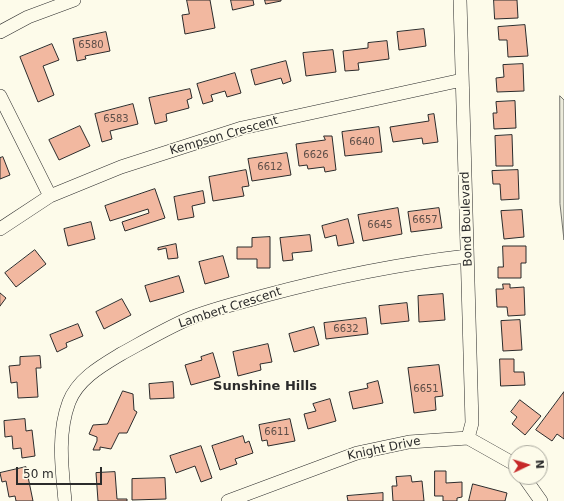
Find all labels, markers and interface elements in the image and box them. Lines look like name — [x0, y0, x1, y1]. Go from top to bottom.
house number: 6580 — [78, 39, 104, 51]
house number: 6583 — [103, 113, 129, 125]
street label: Kempson Crescent — [168, 114, 280, 158]
house number: 6640 — [349, 136, 375, 148]
house number: 6626 — [303, 149, 329, 161]
house number: 6612 — [257, 161, 283, 173]
street label: Bond Boulevard — [458, 171, 476, 267]
house number: 6657 — [412, 214, 438, 226]
house number: 6645 — [367, 219, 393, 231]
street label: Lambert Crescent — [177, 285, 283, 331]
house number: 6632 — [333, 323, 359, 335]
district label: Sunshine Hills — [213, 379, 317, 395]
house number: 6651 — [413, 383, 439, 395]
house number: 6611 — [264, 426, 290, 438]
street label: Knight Drive — [346, 434, 422, 464]
north arrow — [508, 445, 548, 485]
scale bar — [18, 459, 104, 485]
text: N — [533, 459, 546, 469]
text: 50 m — [23, 467, 54, 481]

